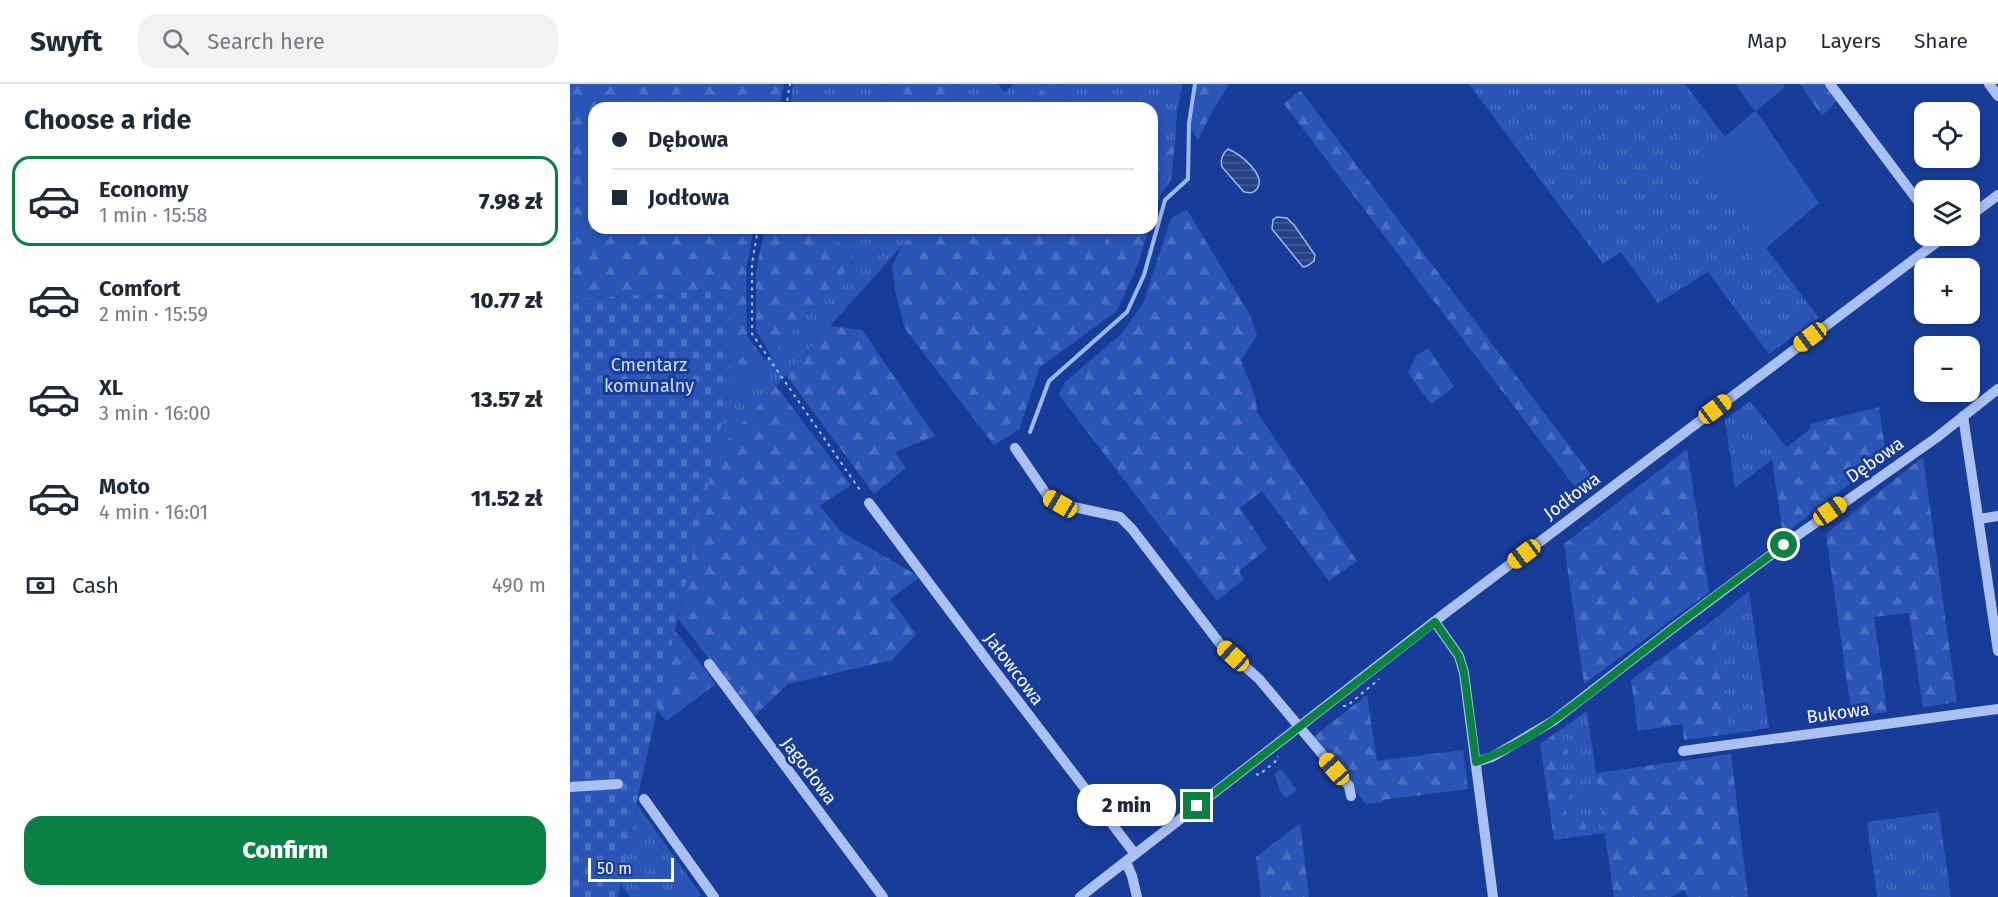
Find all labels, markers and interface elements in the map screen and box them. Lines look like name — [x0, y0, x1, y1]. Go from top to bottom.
search box — [138, 14, 558, 68]
text: Swyft — [30, 25, 102, 58]
icon: search — [159, 25, 192, 58]
text: Search here — [207, 28, 325, 55]
text: Map — [1747, 28, 1787, 54]
text: Layers — [1820, 28, 1881, 54]
text: Share — [1914, 28, 1968, 54]
map controls — [1914, 102, 1980, 402]
button: locate — [1914, 102, 1980, 168]
text: Choose a ride — [24, 104, 191, 136]
text: Dębowa — [648, 126, 729, 153]
icon: car — [27, 174, 81, 228]
text: Economy — [99, 176, 188, 203]
button: layers — [1914, 180, 1980, 246]
text: Jodłowa — [648, 184, 730, 211]
text: 7.98 zł — [479, 188, 543, 215]
text: 1 min · 15:58 — [99, 203, 207, 227]
button: + — [1914, 258, 1980, 324]
icon: car — [27, 273, 81, 327]
text: Comfort — [99, 275, 180, 302]
text: 10.77 zł — [470, 287, 543, 314]
text: 2 min · 15:59 — [99, 302, 208, 326]
car — [1790, 319, 1830, 355]
button: − — [1914, 336, 1980, 402]
park label: Cmentarz komunalny — [604, 354, 694, 397]
icon: car — [27, 372, 81, 426]
text: XL — [99, 374, 123, 401]
text: 13.57 zł — [471, 386, 543, 413]
car — [1695, 391, 1735, 427]
text: 3 min · 16:00 — [99, 401, 211, 425]
street label: Dębowa — [1842, 432, 1908, 488]
street label: Jodłowa — [1539, 468, 1605, 524]
icon: car — [27, 471, 81, 525]
text: Moto — [99, 473, 150, 500]
text: 11.52 zł — [471, 485, 543, 512]
car — [1040, 487, 1080, 521]
car — [1810, 493, 1850, 529]
text: 4 min · 16:01 — [99, 500, 208, 524]
route start — [1770, 531, 1797, 558]
car — [1504, 536, 1544, 572]
icon: cash — [24, 569, 57, 602]
text: Cash — [72, 572, 119, 599]
text: 490 m — [492, 573, 546, 597]
street label: Jałowcowa — [980, 628, 1048, 710]
car — [1214, 637, 1252, 675]
street label: Bukowa — [1805, 698, 1871, 728]
street label: Jagodowa — [777, 733, 841, 809]
car — [1315, 750, 1353, 788]
callout: 2 min — [1077, 785, 1176, 827]
route end — [1183, 792, 1210, 819]
text: 2 min — [1102, 793, 1151, 817]
button: Confirm — [24, 816, 546, 885]
scale bar — [588, 855, 674, 882]
text: 50 m — [597, 859, 632, 878]

